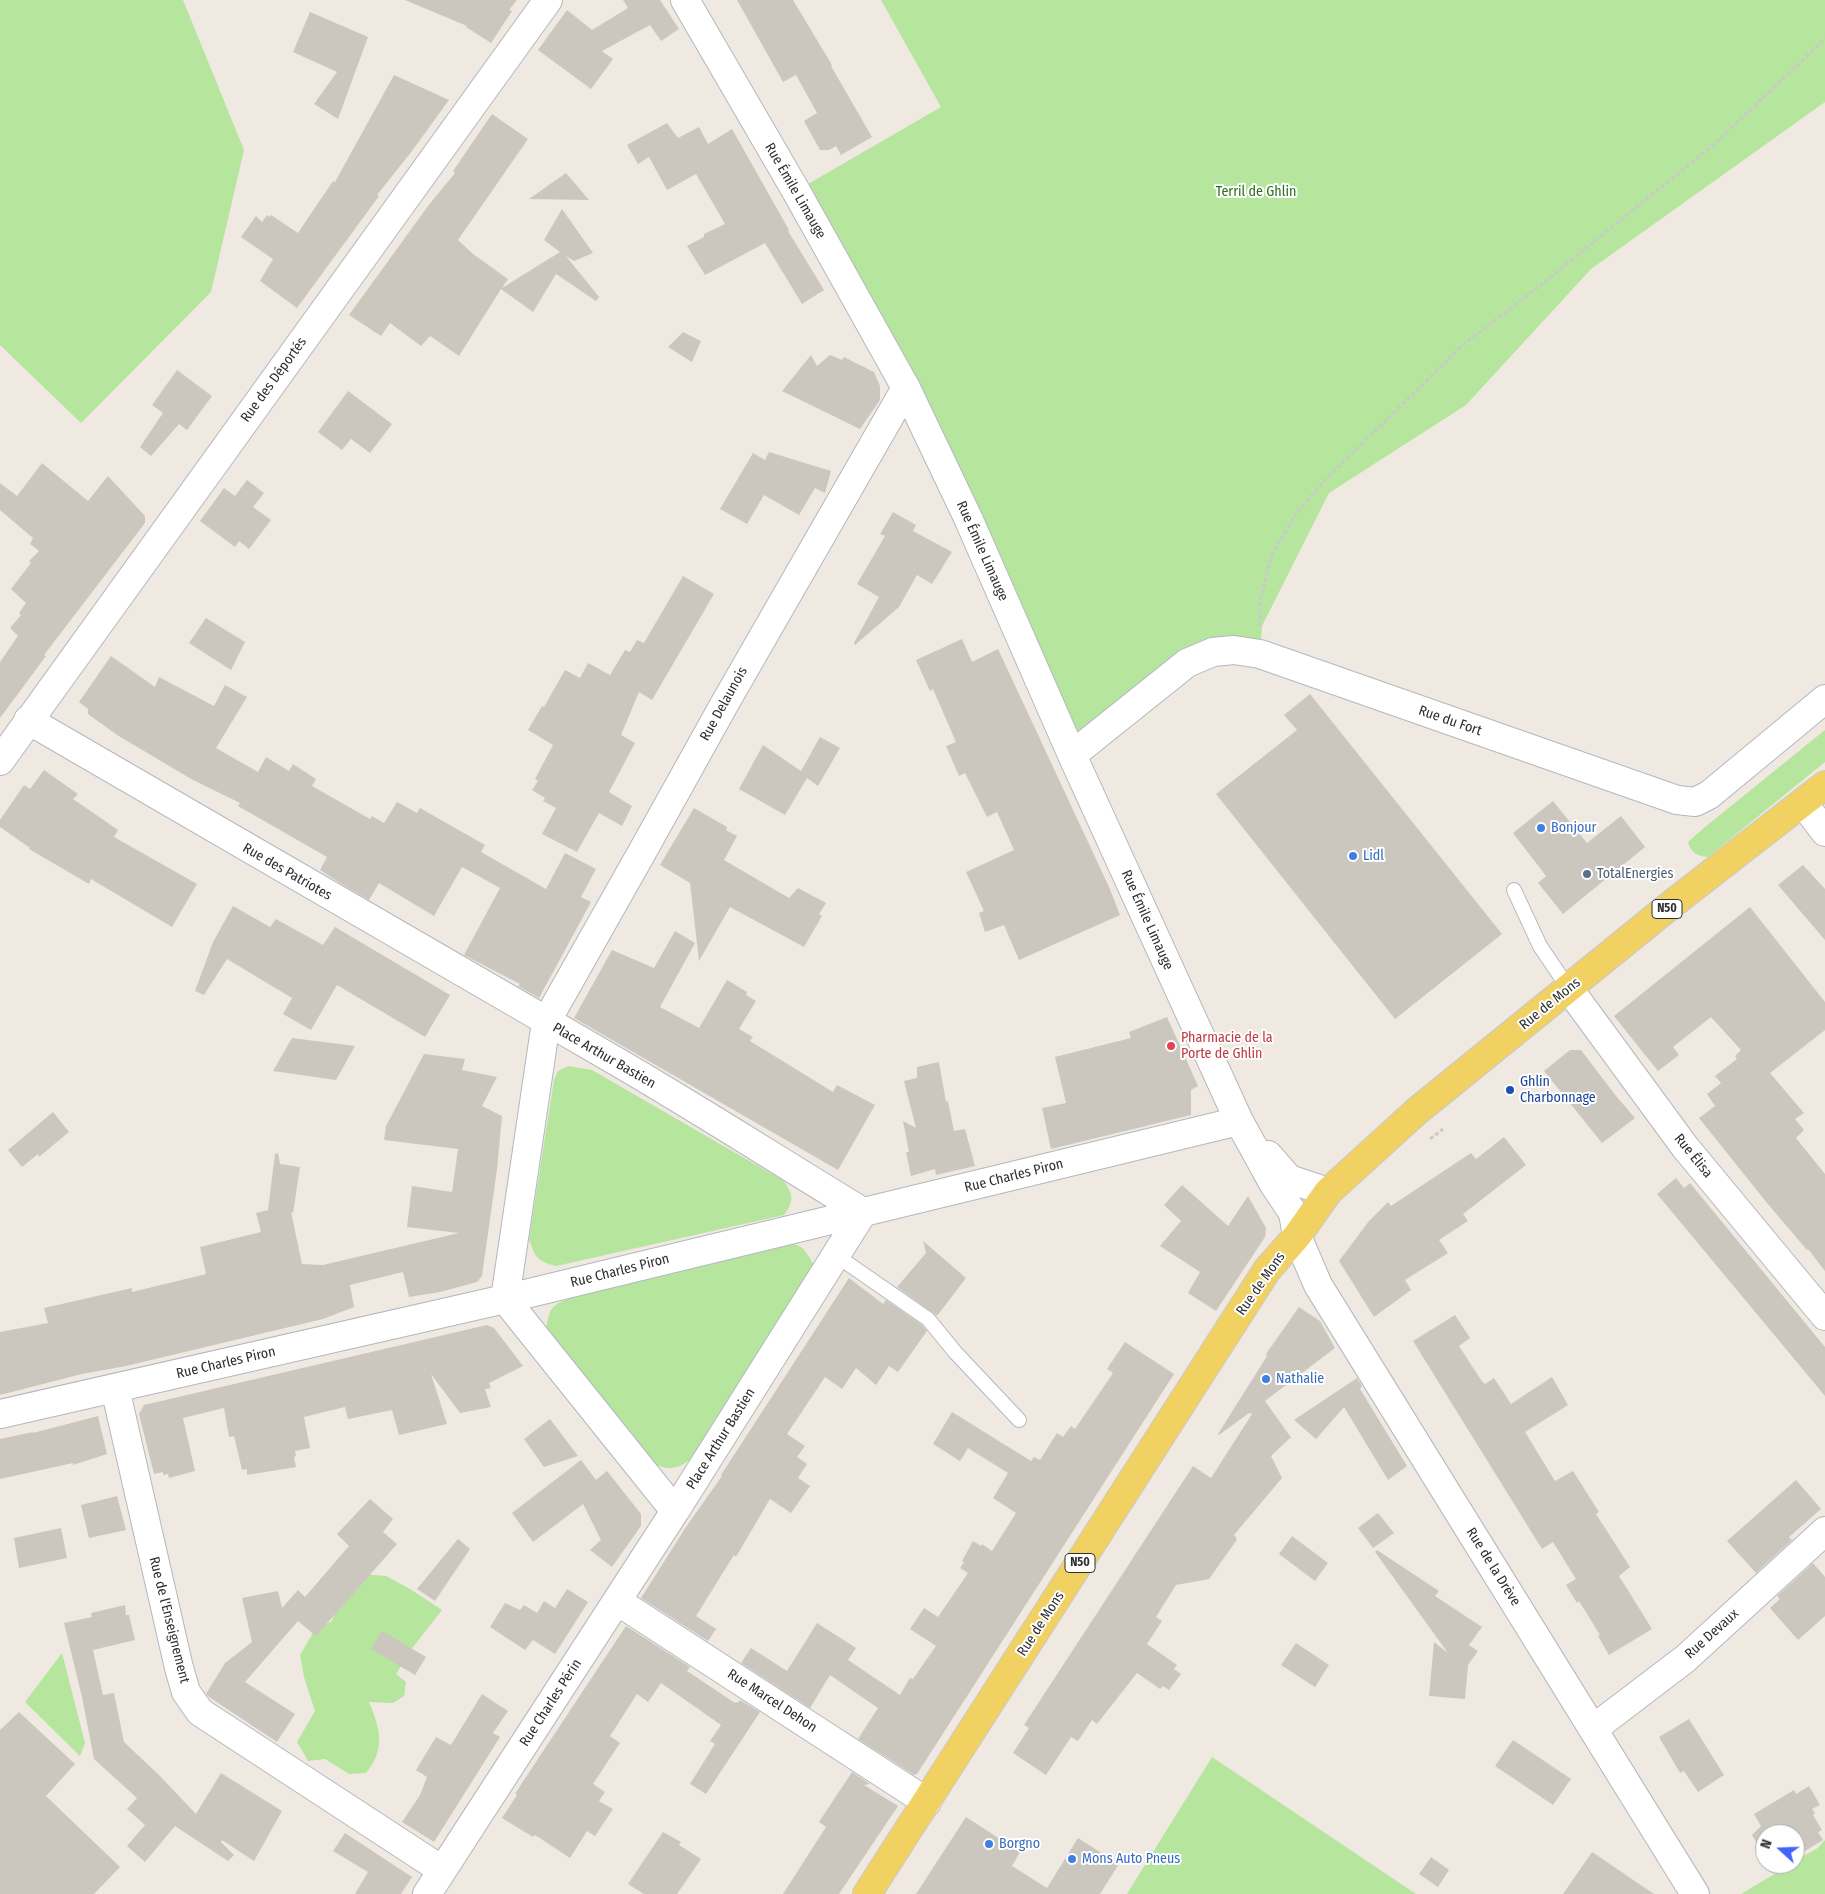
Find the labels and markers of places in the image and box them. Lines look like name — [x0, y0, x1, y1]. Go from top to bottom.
place label: Bonjour — [1551, 820, 1596, 836]
marker: Bonjour — [1535, 822, 1547, 834]
place label: Lidl — [1363, 848, 1384, 864]
marker: Lidl — [1347, 850, 1359, 862]
place label: TotalEnergies — [1597, 866, 1673, 882]
marker: TotalEnergies — [1581, 868, 1593, 880]
place label: Pharmacie de la Porte de Ghlin — [1181, 1030, 1273, 1062]
marker: Pharmacie de la Porte de Ghlin — [1165, 1040, 1177, 1052]
place label: Ghlin Charbonnage — [1520, 1074, 1596, 1106]
marker: Ghlin Charbonnage — [1504, 1084, 1516, 1096]
place label: Nathalie — [1276, 1371, 1324, 1387]
marker: Nathalie — [1260, 1373, 1272, 1385]
place label: Borgno — [999, 1836, 1040, 1852]
marker: Borgno — [983, 1838, 995, 1850]
place label: Mons Auto Pneus — [1082, 1851, 1180, 1867]
marker: Mons Auto Pneus — [1066, 1853, 1078, 1865]

